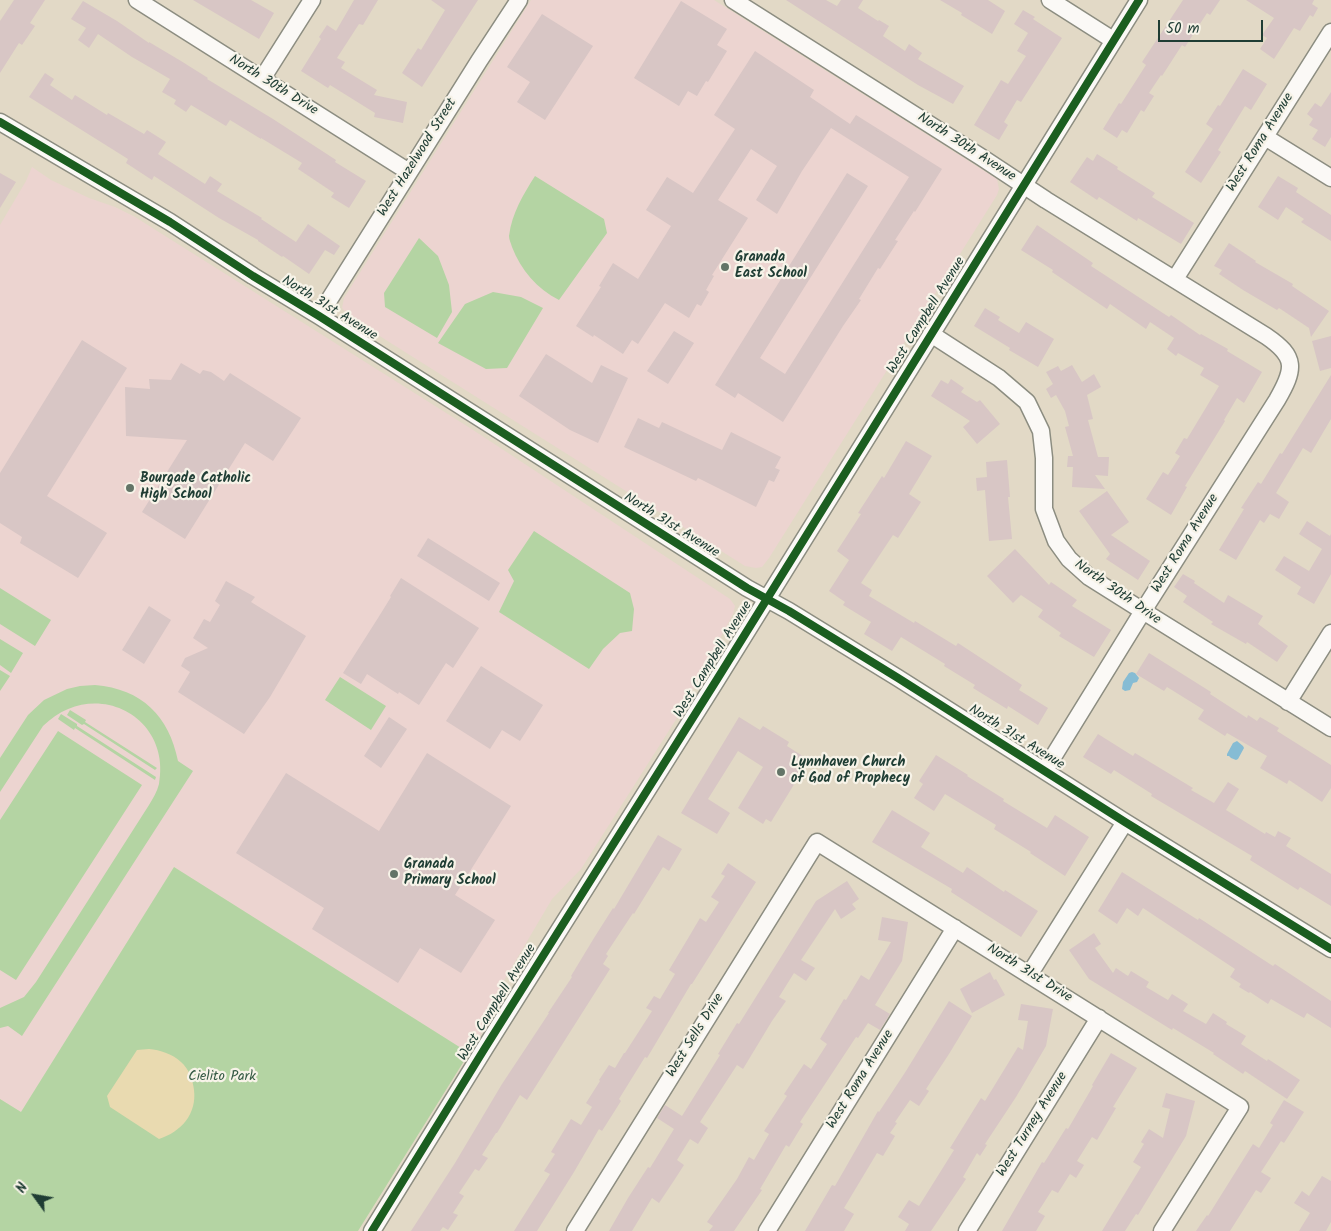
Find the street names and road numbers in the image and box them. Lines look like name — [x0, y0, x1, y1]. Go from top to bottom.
street label: North 30th Drive — [225, 52, 321, 120]
street label: West Roma Avenue — [1224, 91, 1298, 195]
street label: West Hazelwood Street — [375, 96, 461, 220]
street label: North 30th Avenue — [914, 110, 1018, 186]
street label: West Campbell Avenue — [884, 255, 970, 377]
street label: North 31st Avenue — [278, 273, 380, 345]
street label: North 31st Avenue — [620, 490, 722, 562]
street label: West Roma Avenue — [1149, 492, 1223, 596]
street label: North 30th Drive — [1071, 557, 1163, 629]
street label: West Campbell Avenue — [671, 599, 757, 721]
street label: North 31st Avenue — [965, 702, 1067, 774]
street label: North 31st Drive — [983, 941, 1075, 1007]
street label: West Campbell Avenue — [455, 942, 541, 1064]
street label: West Sells Drive — [664, 991, 728, 1081]
street label: West Roma Avenue — [824, 1028, 898, 1132]
street label: West Turney Avenue — [994, 1070, 1072, 1180]

